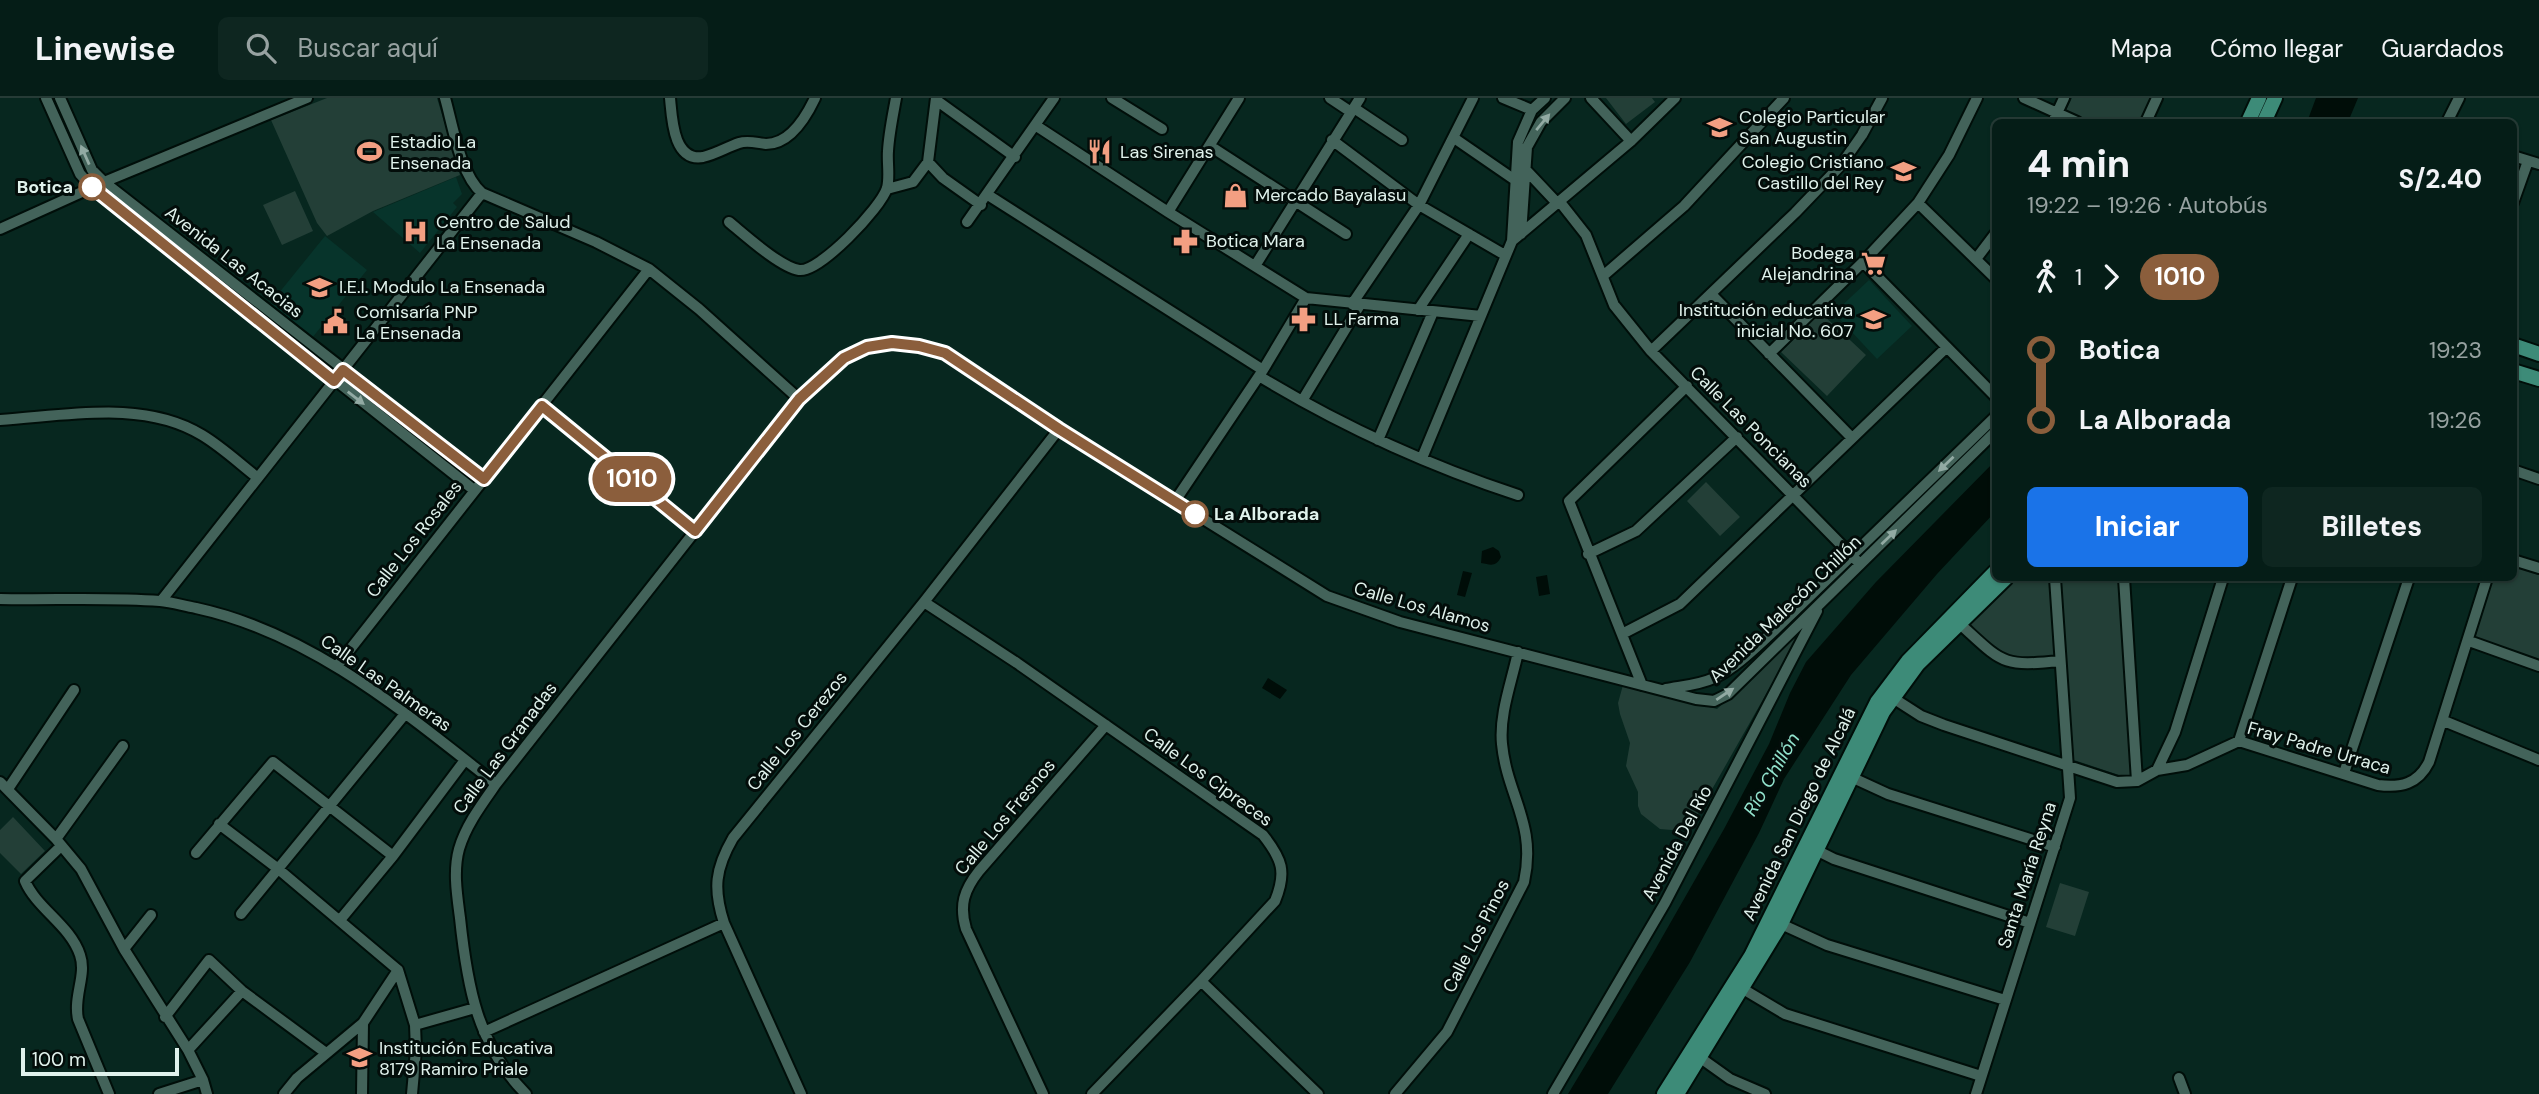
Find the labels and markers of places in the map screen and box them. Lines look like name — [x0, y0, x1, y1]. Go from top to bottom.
place label: Colegio Particular San Augustin — [1739, 105, 1886, 150]
school or university icon: Colegio Particular San Augustin — [1705, 113, 1733, 141]
place label: Estadio La Ensenada — [390, 130, 476, 175]
sports icon: Estadio La Ensenada — [356, 138, 384, 166]
restaurant icon: Las Sirenas — [1086, 138, 1114, 166]
place label: Las Sirenas — [1120, 140, 1214, 164]
place label: Colegio Cristiano Castillo del Rey — [1742, 150, 1884, 195]
school or university icon: Colegio Cristiano Castillo del Rey — [1890, 158, 1918, 186]
marker: Botica — [79, 174, 105, 200]
place label: Botica — [17, 175, 73, 199]
shop icon: Mercado Bayalasu — [1221, 181, 1249, 209]
place label: Mercado Bayalasu — [1255, 183, 1406, 207]
place label: Centro de Salud La Ensenada — [436, 210, 570, 255]
hospital icon: Centro de Salud La Ensenada — [402, 218, 430, 246]
pharmacy icon: Botica Mara — [1172, 227, 1200, 255]
place label: Botica Mara — [1206, 229, 1305, 253]
place label: Bodega Alejandrina — [1761, 241, 1854, 286]
supermarket icon: Bodega Alejandrina — [1860, 249, 1888, 277]
school or university icon: I.E.I. Modulo La Ensenada — [305, 273, 333, 301]
place label: I.E.I. Modulo La Ensenada — [339, 275, 545, 299]
place label: Institución educativa inicial No. 607 — [1679, 298, 1853, 343]
place label: Comisaría PNP La Ensenada — [356, 300, 477, 345]
pharmacy icon: LL Farma — [1290, 305, 1318, 333]
school or university icon: Institución educativa inicial No. 607 — [1859, 306, 1887, 334]
place label: LL Farma — [1324, 307, 1399, 331]
public building icon: Comisaría PNP La Ensenada — [322, 308, 350, 336]
marker: La Alborada — [1182, 501, 1208, 527]
place label: La Alborada — [1214, 502, 1319, 526]
place label: Institución Educativa 8179 Ramiro Priale — [379, 1036, 553, 1081]
school or university icon: Institución Educativa 8179 Ramiro Priale — [345, 1044, 373, 1072]

